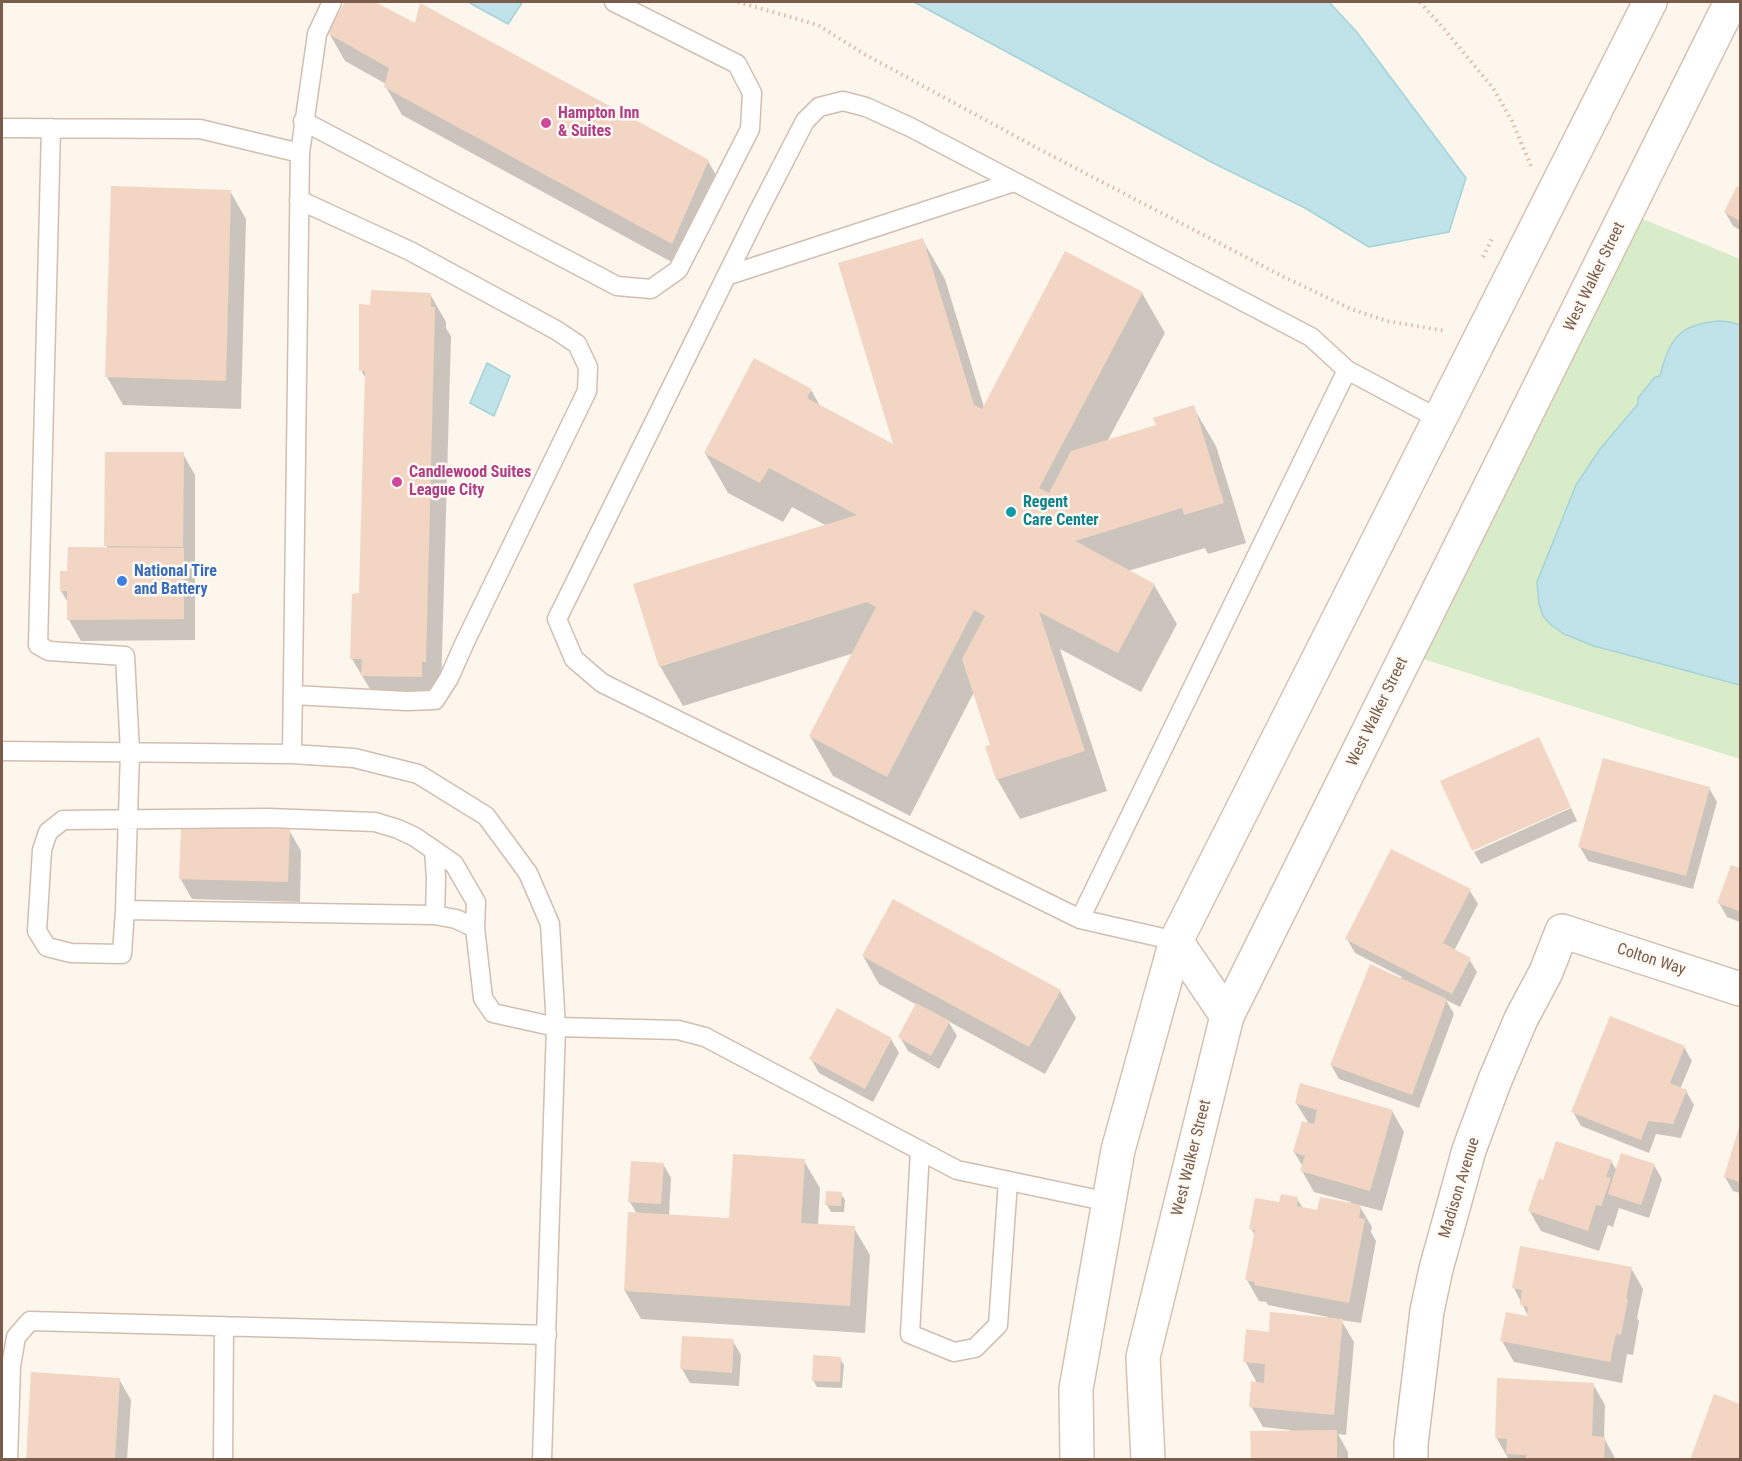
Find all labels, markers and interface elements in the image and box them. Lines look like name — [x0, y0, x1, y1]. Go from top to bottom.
place label: Hampton Inn & Suites — [558, 104, 639, 142]
marker: Hampton Inn & Suites — [539, 116, 553, 130]
street label: West Walker Street — [1560, 219, 1630, 335]
place label: Candlewood Suites League City — [409, 463, 531, 501]
marker: Candlewood Suites League City — [390, 475, 404, 489]
place label: Regent Care Center — [1023, 493, 1099, 531]
marker: Regent Care Center — [1004, 505, 1018, 519]
place label: National Tire and Battery — [134, 562, 217, 600]
marker: National Tire and Battery — [115, 574, 129, 588]
street label: West Walker Street — [1343, 654, 1413, 770]
street label: Colton Way — [1614, 940, 1688, 980]
street label: West Walker Street — [1168, 1098, 1216, 1218]
street label: Madison Avenue — [1436, 1135, 1484, 1241]

